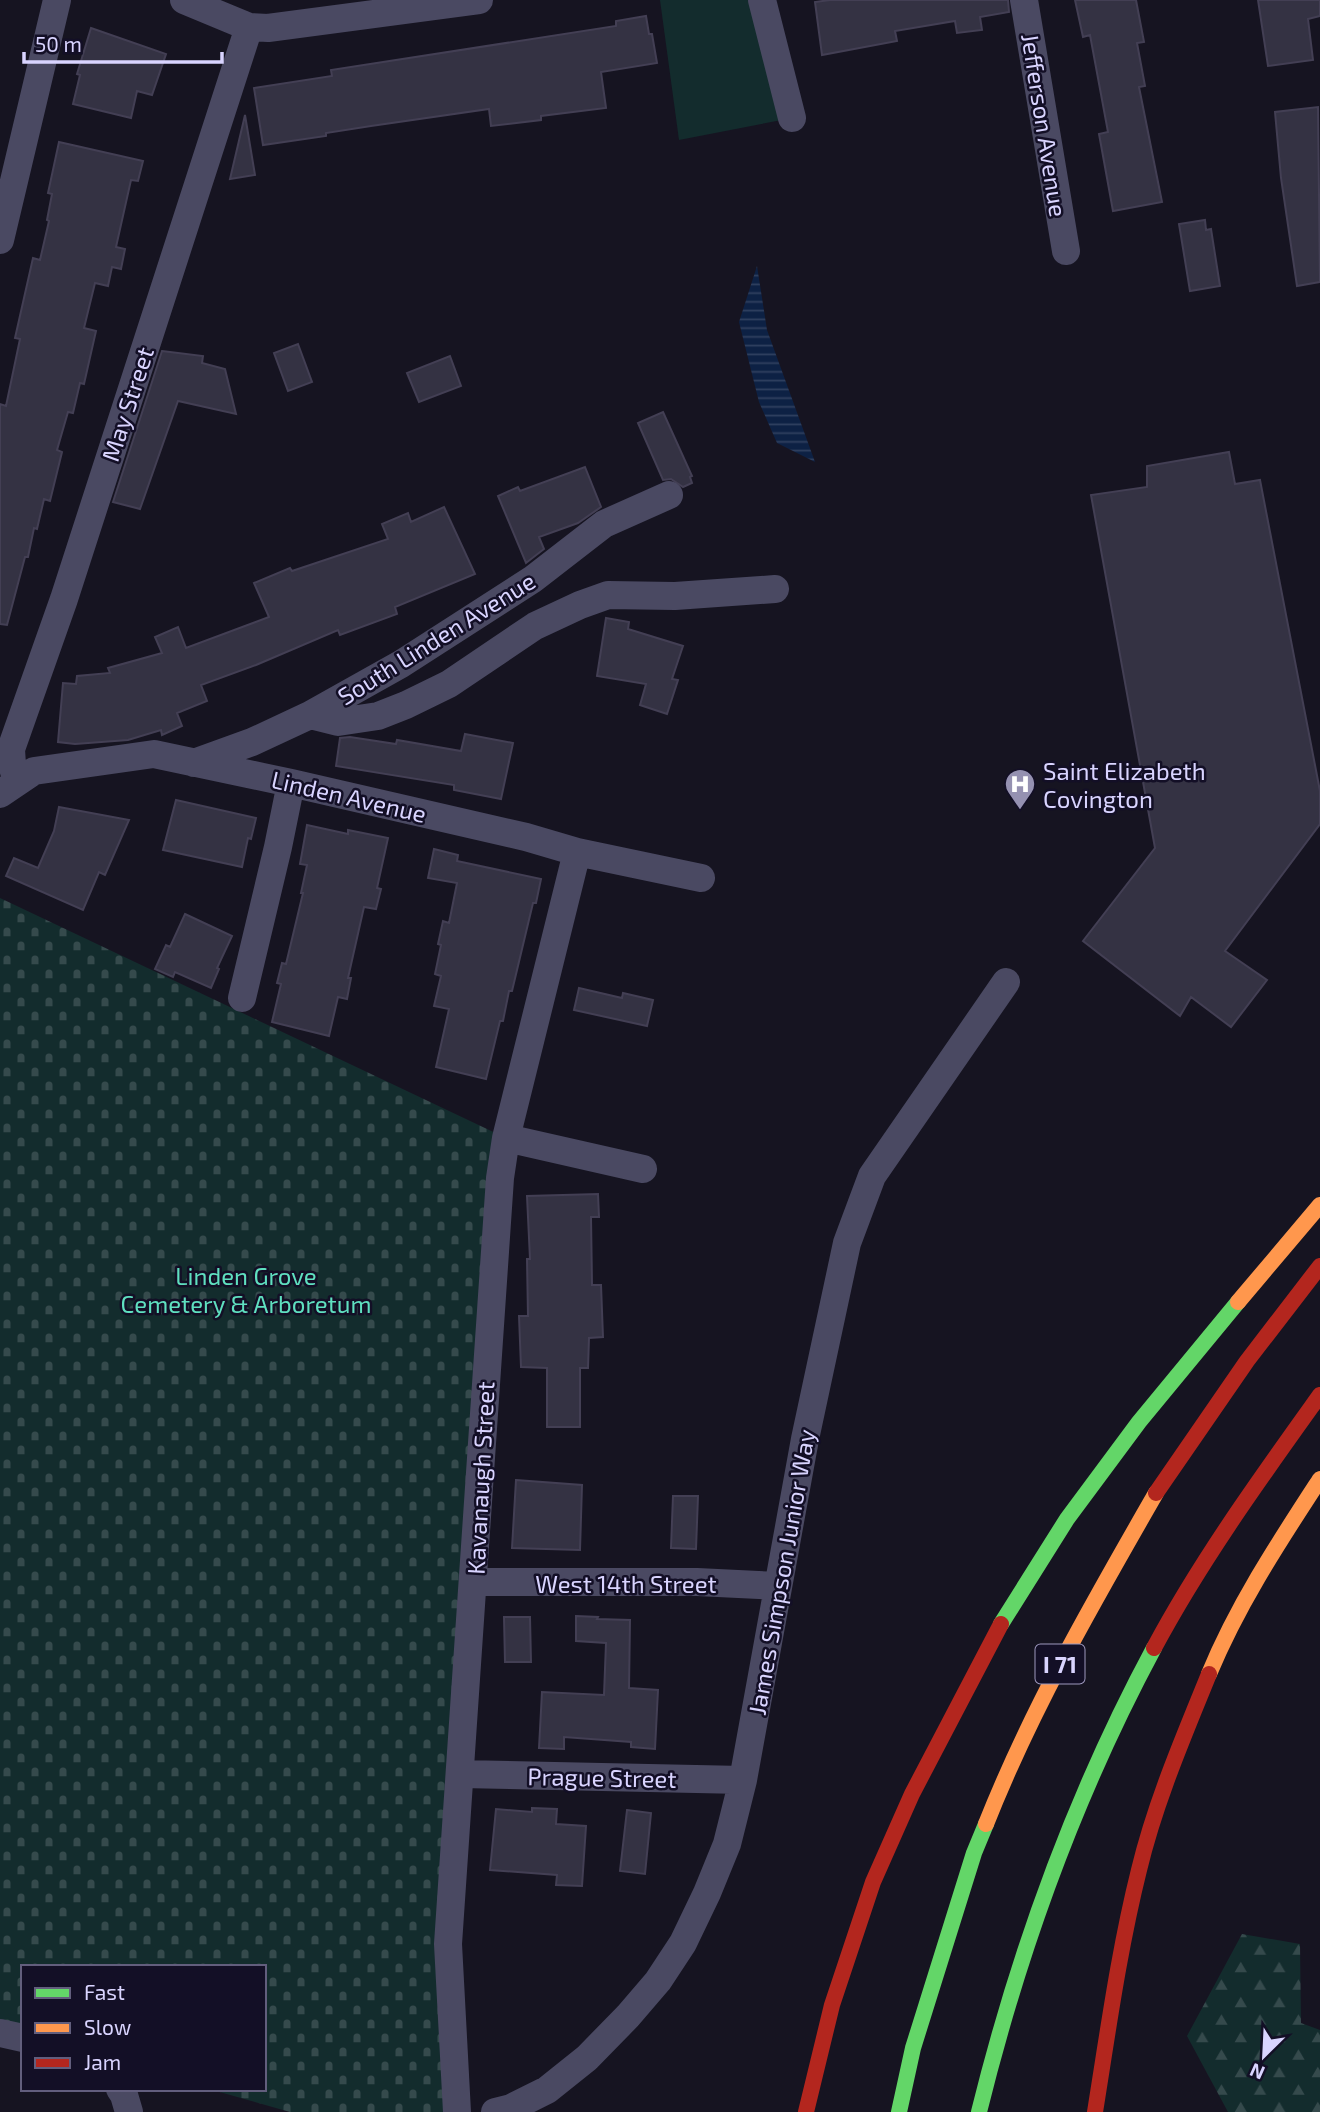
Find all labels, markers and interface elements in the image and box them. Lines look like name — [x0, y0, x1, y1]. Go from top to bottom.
scale bar — [24, 21, 222, 65]
text: 50 m — [35, 31, 82, 56]
street label: Jefferson Avenue — [1016, 31, 1074, 219]
street label: May Street — [95, 343, 159, 465]
street label: South Linden Avenue — [332, 565, 540, 711]
place label: Saint Elizabeth Covington — [1043, 756, 1206, 813]
street label: Linden Avenue — [269, 764, 429, 828]
hospital icon: Saint Elizabeth Covington — [1003, 767, 1037, 811]
park label: Linden Grove Cemetery & Arboretum — [121, 1261, 371, 1318]
street label: Kavanaugh Street — [460, 1381, 500, 1575]
street label: James Simpson Junior Way — [742, 1427, 820, 1717]
street label: West 14th Street — [535, 1569, 717, 1598]
road number: I 71 — [1036, 1644, 1084, 1684]
street label: Prague Street — [527, 1761, 677, 1793]
legend — [21, 1965, 266, 2091]
text: Fast — [84, 1979, 125, 2004]
text: Slow — [84, 2014, 131, 2039]
north arrow — [1229, 2021, 1299, 2091]
text: Jam — [84, 2049, 121, 2074]
text: N — [1246, 2059, 1268, 2085]

